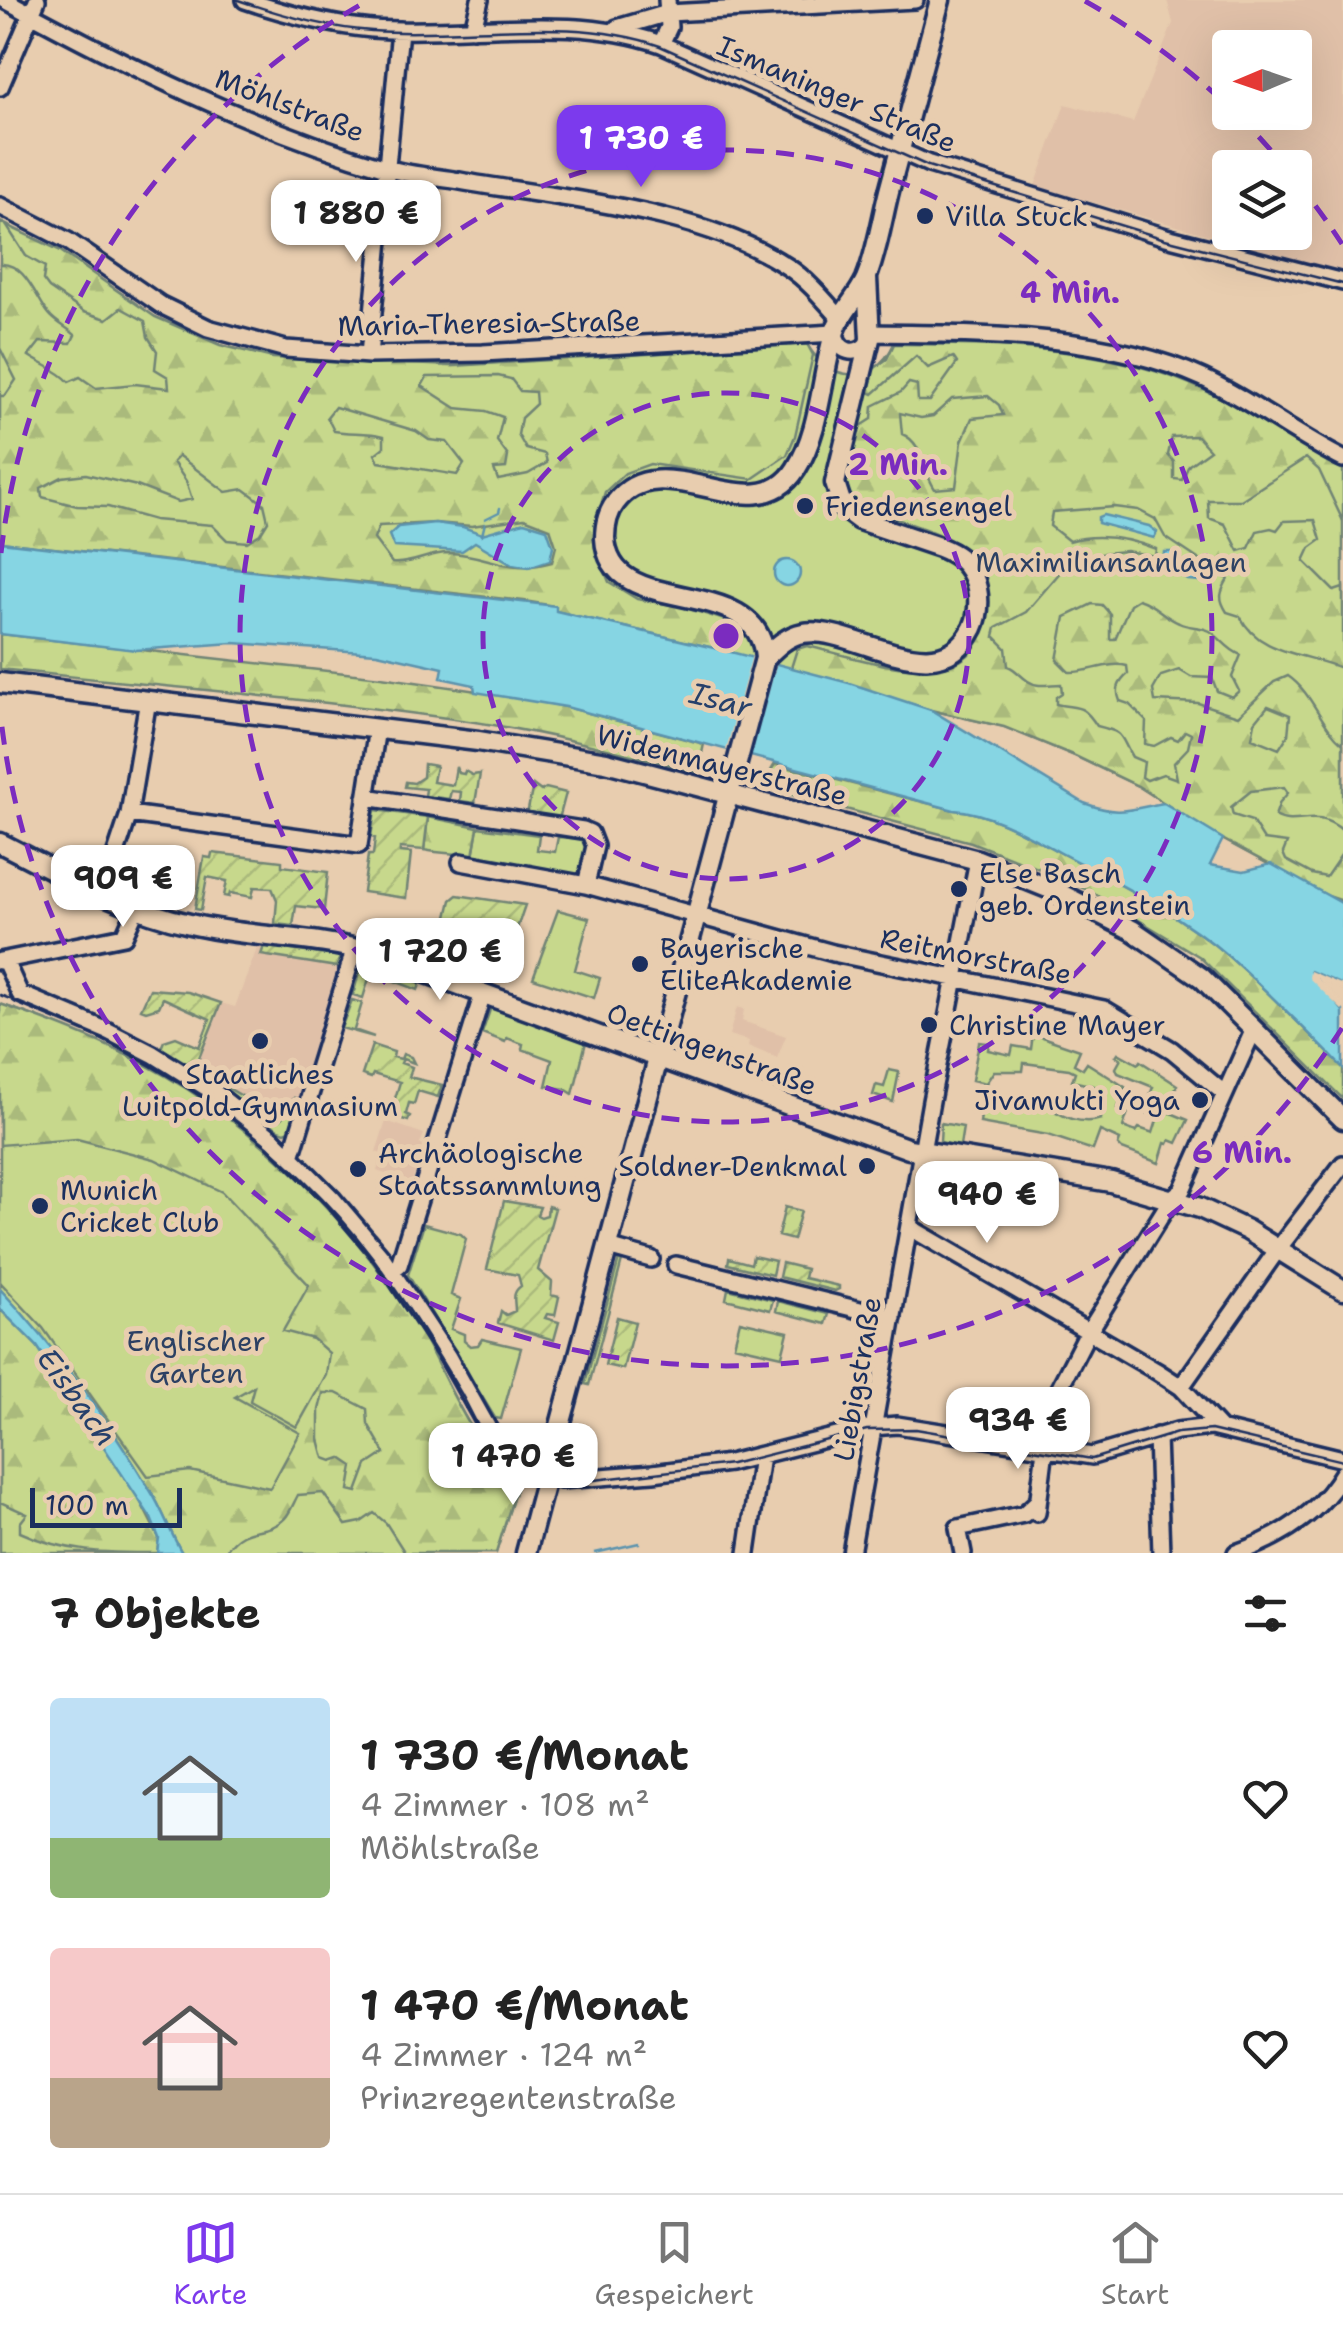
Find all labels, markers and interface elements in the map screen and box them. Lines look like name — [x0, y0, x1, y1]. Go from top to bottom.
street label: Ismaninger Straße — [712, 26, 962, 162]
north arrow — [1212, 30, 1312, 130]
map controls — [1212, 30, 1312, 250]
street label: Möhlstraße — [210, 59, 370, 151]
pin: 1 730 € — [549, 105, 733, 190]
text: 1 730 € — [579, 116, 703, 159]
button: layers — [1212, 150, 1312, 250]
pin: 1 880 € — [264, 180, 448, 265]
text: 1 880 € — [293, 191, 419, 234]
place label: Villa Stuck — [945, 197, 1088, 235]
marker: Villa Stuck — [914, 205, 936, 227]
text: 4 Min. — [1020, 272, 1120, 313]
street label: Maria-Theresia-Straße — [337, 301, 641, 345]
text: 2 Min. — [848, 444, 948, 485]
place label: Friedensengel — [825, 487, 1012, 525]
marker: Friedensengel — [794, 495, 816, 517]
park label: Maximiliansanlagen — [975, 543, 1247, 581]
centre of rings — [708, 618, 744, 654]
water label: Isar — [684, 672, 757, 728]
street label: Widenmayerstraße — [593, 715, 851, 815]
pin: 909 € — [53, 845, 193, 930]
place label: Else Basch geb. Ordenstein — [979, 854, 1190, 924]
text: 909 € — [73, 856, 173, 899]
marker: Else Basch geb. Ordenstein — [948, 878, 970, 900]
pin: 1 720 € — [348, 918, 532, 1003]
street label: Reitmorstraße — [877, 919, 1075, 993]
text: 1 720 € — [378, 929, 502, 972]
place label: Bayerische EliteAkademie — [660, 929, 853, 999]
marker: Bayerische EliteAkademie — [629, 953, 651, 975]
street label: Oettingenstraße — [602, 993, 822, 1105]
place label: Christine Mayer — [949, 1006, 1166, 1044]
marker: Christine Mayer — [918, 1014, 940, 1036]
marker: Staatliches Luitpold-Gymnasium — [249, 1030, 271, 1052]
place label: Staatliches Luitpold-Gymnasium — [122, 1055, 398, 1125]
place label: Jivamukti Yoga — [974, 1081, 1180, 1119]
marker: Jivamukti Yoga — [1189, 1089, 1211, 1111]
text: 6 Min. — [1192, 1132, 1292, 1173]
place label: Archäologische Staatssammlung — [378, 1134, 602, 1204]
place label: Soldner-Denkmal — [618, 1147, 848, 1185]
marker: Soldner-Denkmal — [856, 1155, 878, 1177]
marker: Archäologische Staatssammlung — [347, 1158, 369, 1180]
pin: 940 € — [917, 1161, 1057, 1246]
place label: Munich Cricket Club — [60, 1171, 220, 1241]
text: 940 € — [937, 1172, 1037, 1215]
marker: Munich Cricket Club — [29, 1195, 51, 1217]
street label: Liebigstraße — [824, 1294, 890, 1464]
park label: Englischer Garten — [126, 1322, 266, 1392]
water label: Eisbach — [27, 1340, 127, 1454]
pin: 934 € — [948, 1387, 1088, 1472]
text: 934 € — [968, 1398, 1068, 1441]
pin: 1 470 € — [421, 1423, 605, 1508]
text: 1 470 € — [451, 1434, 575, 1477]
scale bar — [30, 1483, 182, 1528]
text: 100 m — [45, 1486, 129, 1524]
text: 7 Objekte — [50, 1585, 261, 1641]
icon: filters — [1238, 1586, 1293, 1641]
text: 1 730 €/Monat — [360, 1727, 689, 1783]
icon: home — [130, 1738, 250, 1858]
icon: heart — [1238, 1771, 1293, 1826]
text: 4 Zimmer · 108 m² — [360, 1783, 650, 1826]
text: Möhlstraße — [360, 1826, 540, 1869]
text: 1 470 €/Monat — [360, 1977, 689, 2033]
icon: home — [130, 1988, 250, 2108]
icon: heart — [1238, 2021, 1293, 2076]
text: 4 Zimmer · 124 m² — [360, 2033, 647, 2076]
text: Prinzregentenstraße — [360, 2076, 677, 2119]
tab: Karte — [174, 2215, 248, 2313]
tab: Gespeichert — [595, 2215, 754, 2313]
tab: Start — [1101, 2215, 1169, 2313]

